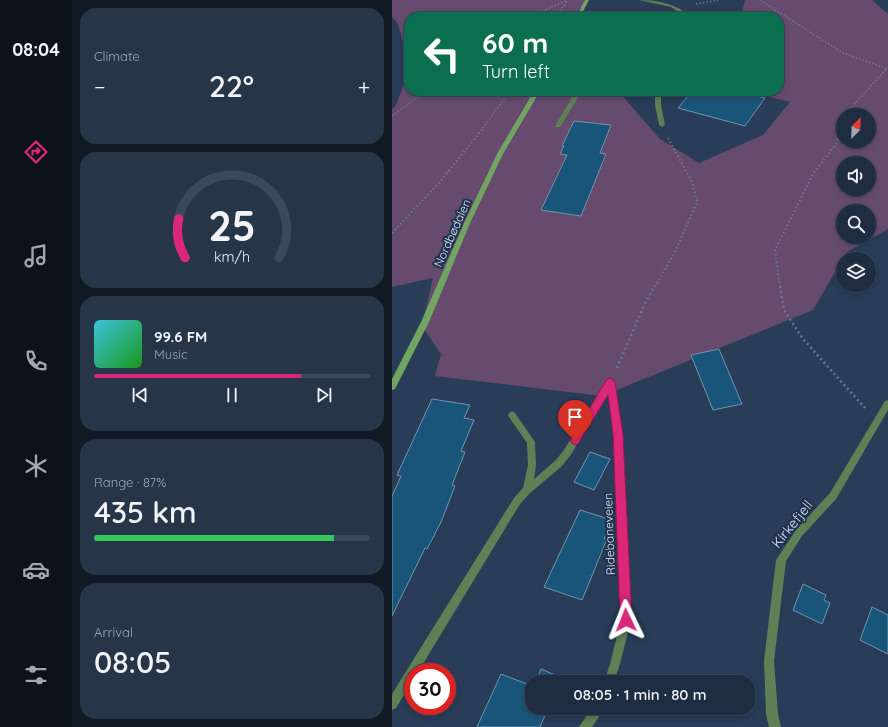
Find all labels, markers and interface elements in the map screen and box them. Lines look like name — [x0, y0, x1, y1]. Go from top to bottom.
text: 60 m — [482, 25, 548, 60]
icon: left — [416, 28, 468, 80]
text: 08:04 — [12, 38, 60, 61]
text: Climate — [94, 48, 140, 64]
text: Turn left — [482, 60, 550, 83]
text: 22° — [209, 67, 254, 105]
text: − — [94, 73, 105, 101]
text: + — [358, 73, 370, 101]
north arrow — [836, 108, 876, 148]
map controls — [836, 108, 876, 292]
icon: directions — [22, 138, 50, 166]
button: sound — [836, 156, 876, 196]
street label: Nordbødalen — [430, 197, 474, 269]
text: 25 — [208, 198, 256, 250]
button: search — [836, 204, 876, 244]
icon: music — [22, 242, 50, 270]
text: km/h — [214, 247, 250, 265]
button: layers — [836, 252, 876, 292]
text: 99.6 FM — [154, 327, 207, 346]
text: Music — [154, 346, 188, 362]
icon: phone — [22, 347, 50, 375]
icon: previous — [129, 384, 151, 406]
icon: pause — [221, 384, 243, 406]
icon: next — [313, 384, 335, 406]
pin — [558, 400, 592, 441]
icon: arrive — [564, 406, 586, 428]
icon: climate — [22, 452, 50, 480]
text: Range · 87% — [94, 474, 166, 490]
text: 435 km — [94, 493, 197, 531]
street label: Ridebaneveien — [600, 493, 618, 575]
street label: Kirkefjell — [767, 497, 817, 551]
icon: car — [22, 556, 50, 584]
position arrow — [605, 599, 647, 641]
text: Arrival — [94, 624, 133, 640]
text: 08:05 — [94, 643, 171, 681]
icon: filters — [22, 661, 50, 689]
speed limit sign: 30 — [404, 663, 456, 715]
text: 08:05 · 1 min · 80 m — [574, 685, 706, 704]

